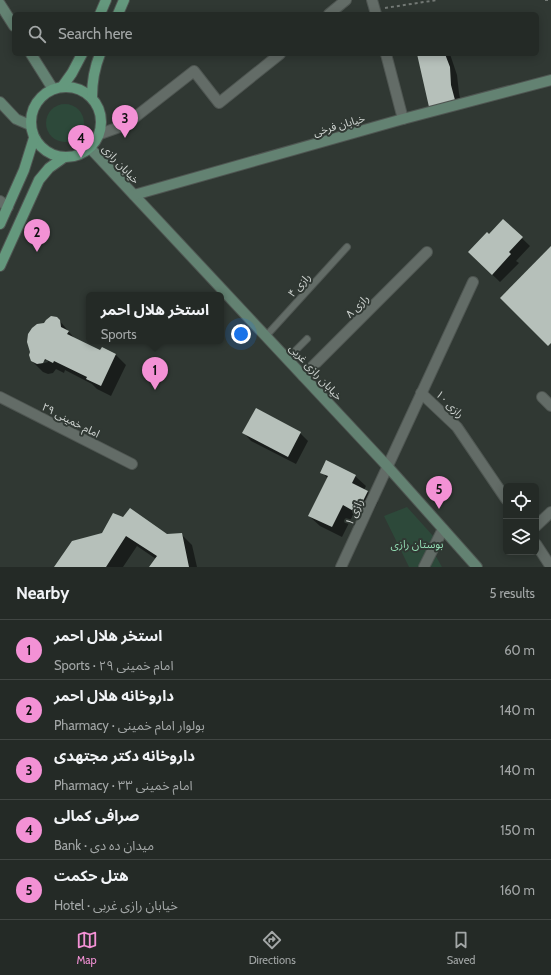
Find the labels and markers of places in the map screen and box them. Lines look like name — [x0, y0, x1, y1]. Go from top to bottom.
pin: 3 — [112, 105, 138, 138]
pin: 4 — [68, 125, 94, 158]
pin: 2 — [24, 219, 50, 252]
pin: 1 — [142, 357, 168, 390]
pin: 5 — [426, 476, 452, 509]

